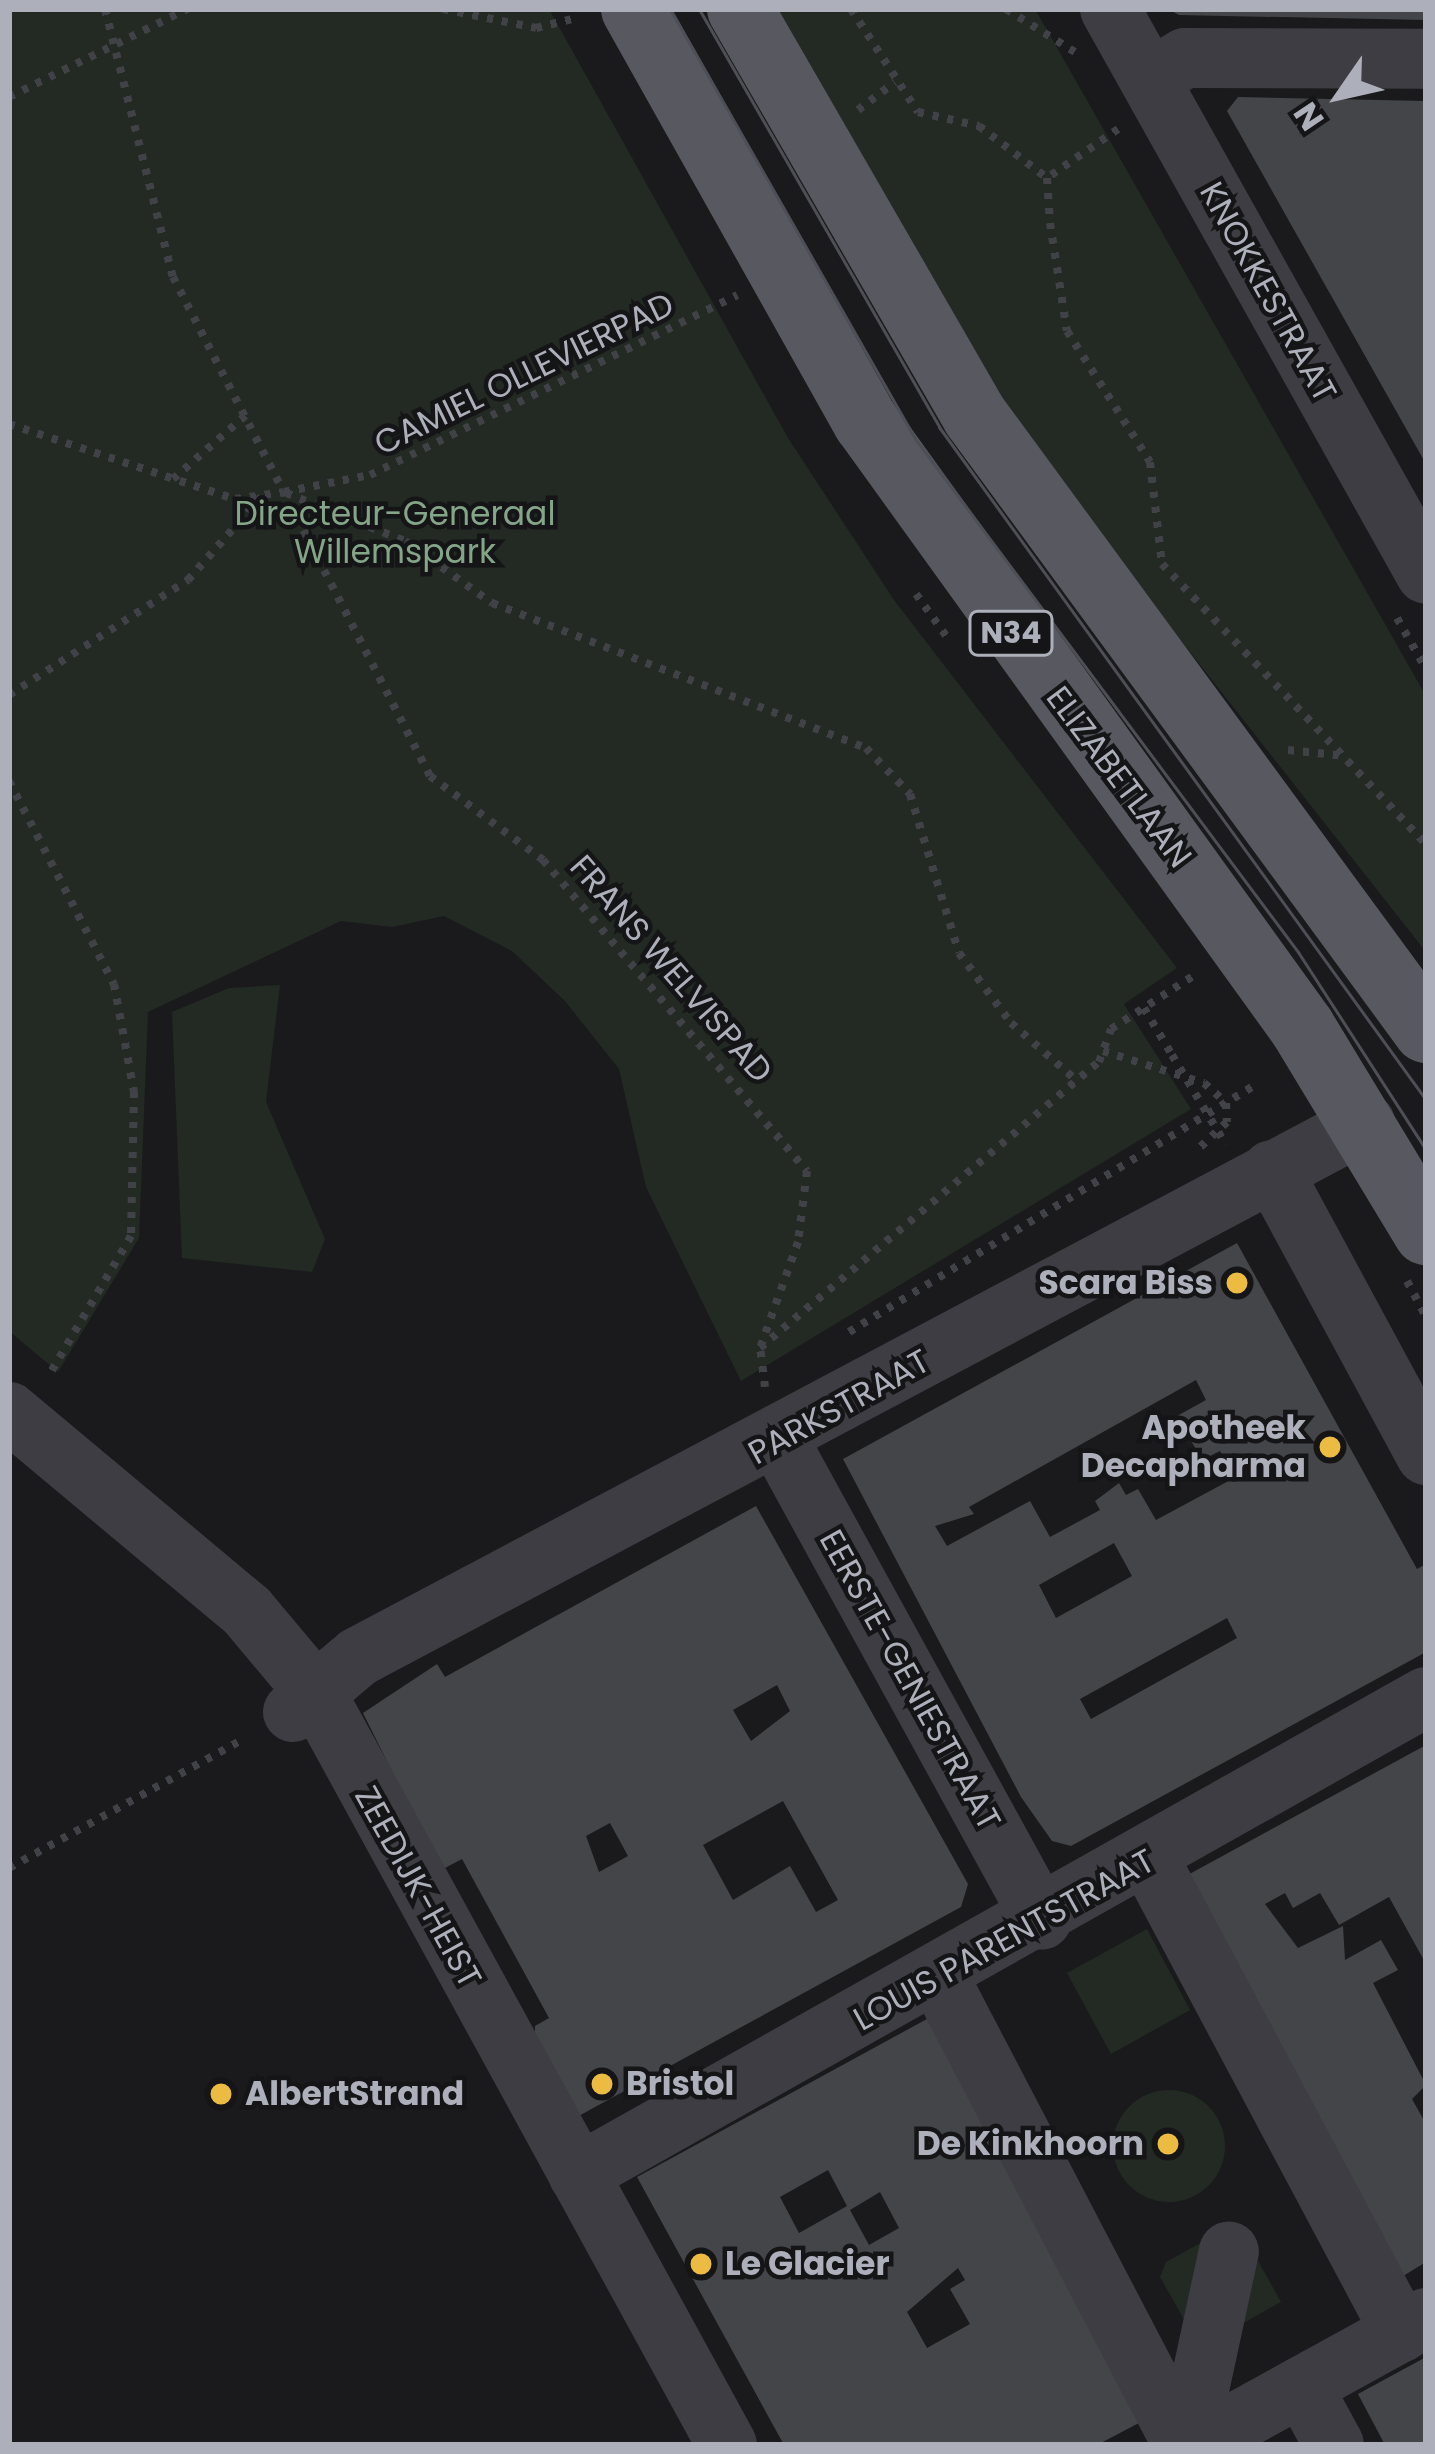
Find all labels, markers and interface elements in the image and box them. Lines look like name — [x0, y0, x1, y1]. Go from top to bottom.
north arrow — [1279, 36, 1399, 156]
text: N — [1282, 93, 1335, 140]
street label: KNOKKESTRAAT — [1191, 175, 1345, 409]
street label: CAMIEL OLLEVIERPAD — [368, 284, 680, 464]
park label: Directeur-Generaal Willemspark — [234, 494, 556, 572]
road number: N34 — [966, 609, 1056, 657]
street label: ELIZABETLAAN — [1038, 679, 1200, 875]
street label: FRANS WELVISPAD — [562, 847, 780, 1091]
place label: Scara Biss — [1038, 1263, 1213, 1303]
marker: Scara Biss — [1224, 1270, 1250, 1296]
street label: PARKSTRAAT — [742, 1341, 936, 1473]
place label: Apotheek Decapharma — [1081, 1408, 1306, 1486]
marker: Apotheek Decapharma — [1317, 1434, 1343, 1460]
street label: EERSTE-GENIESTRAAT — [811, 1523, 1009, 1837]
street label: ZEEDIJK-HEIST — [346, 1780, 490, 1994]
street label: LOUIS PARENTSTRAAT — [847, 1841, 1161, 2039]
place label: Bristol — [626, 2064, 734, 2104]
marker: Bristol — [589, 2071, 615, 2097]
place label: AlbertStrand — [245, 2074, 464, 2114]
marker: AlbertStrand — [208, 2081, 234, 2107]
place label: De Kinkhoorn — [917, 2124, 1144, 2164]
marker: De Kinkhoorn — [1155, 2131, 1181, 2157]
place label: Le Glacier — [725, 2244, 890, 2284]
marker: Le Glacier — [688, 2251, 714, 2277]

